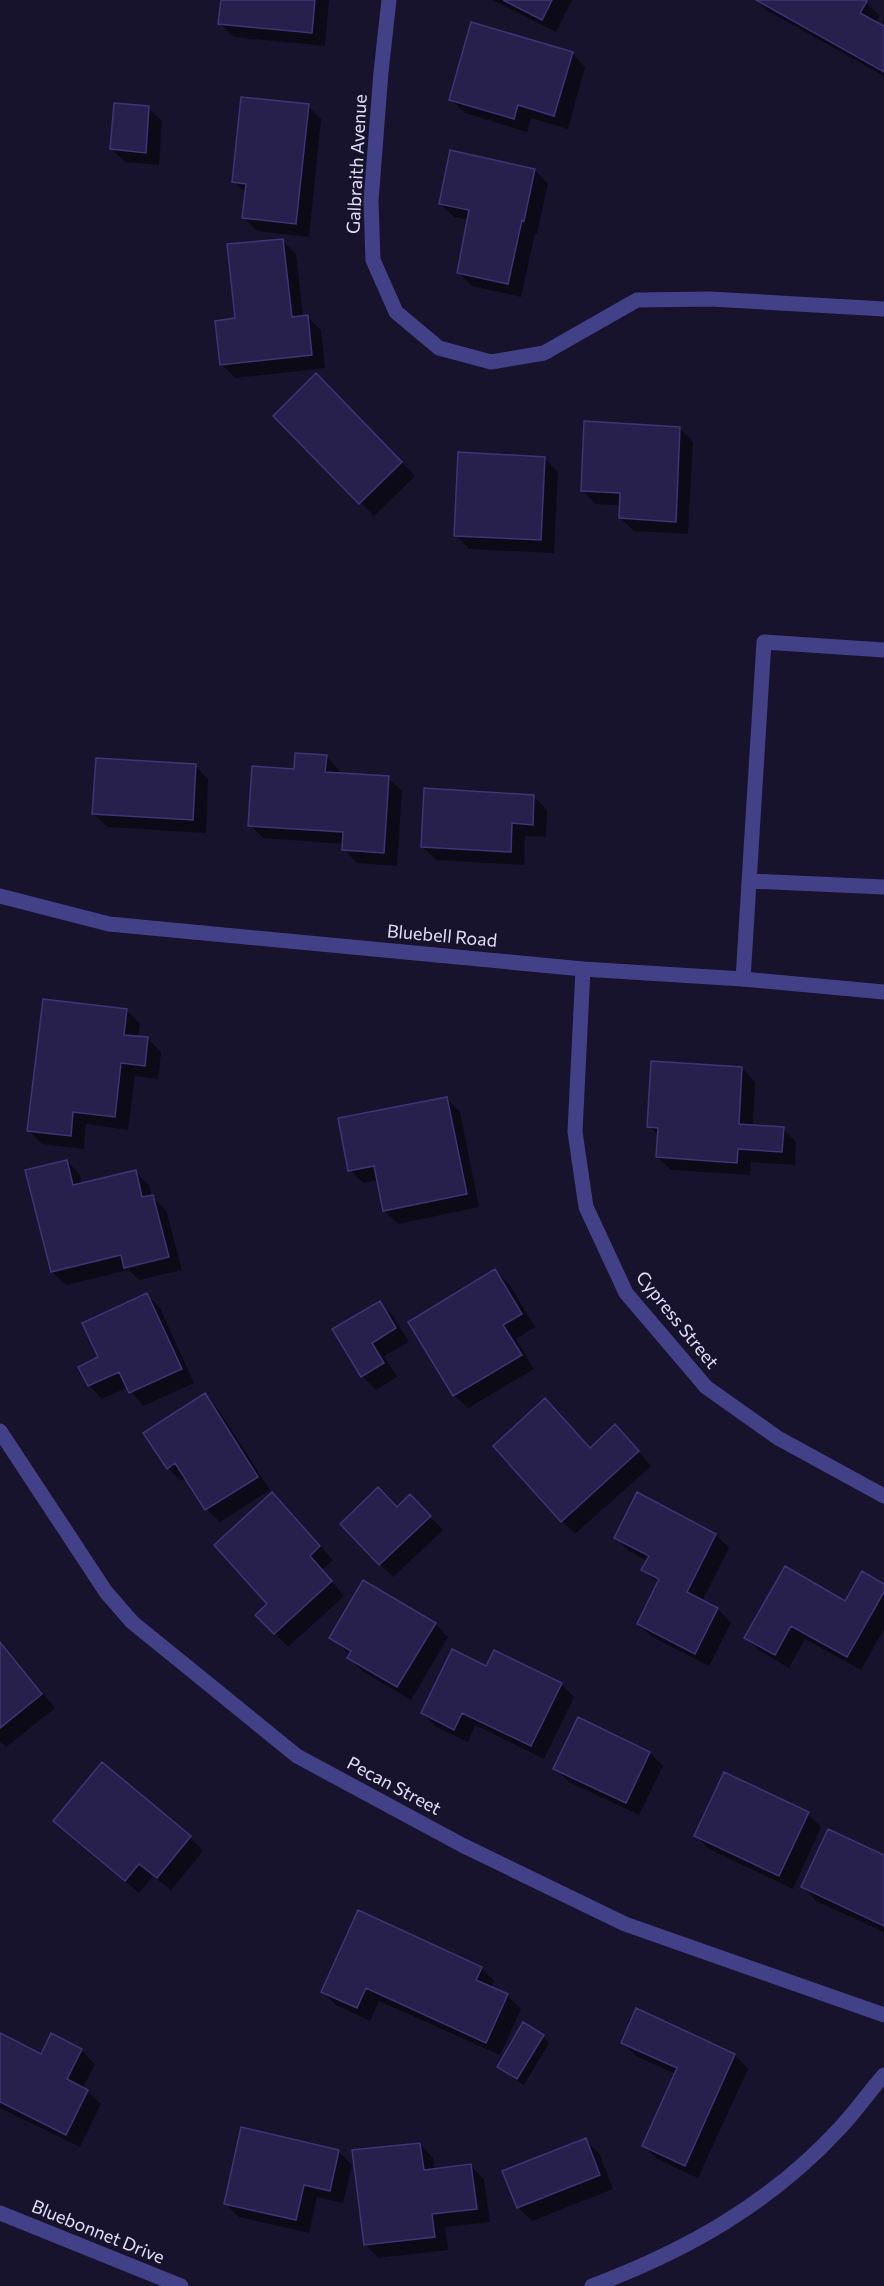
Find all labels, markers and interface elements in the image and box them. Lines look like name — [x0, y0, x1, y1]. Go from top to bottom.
street label: Galbraith Avenue — [341, 93, 371, 234]
street label: Bluebell Road — [386, 919, 498, 951]
street label: Cypress Street — [632, 1266, 724, 1373]
street label: Pecan Street — [344, 1751, 445, 1819]
street label: Bluebonnet Drive — [29, 2194, 168, 2268]

